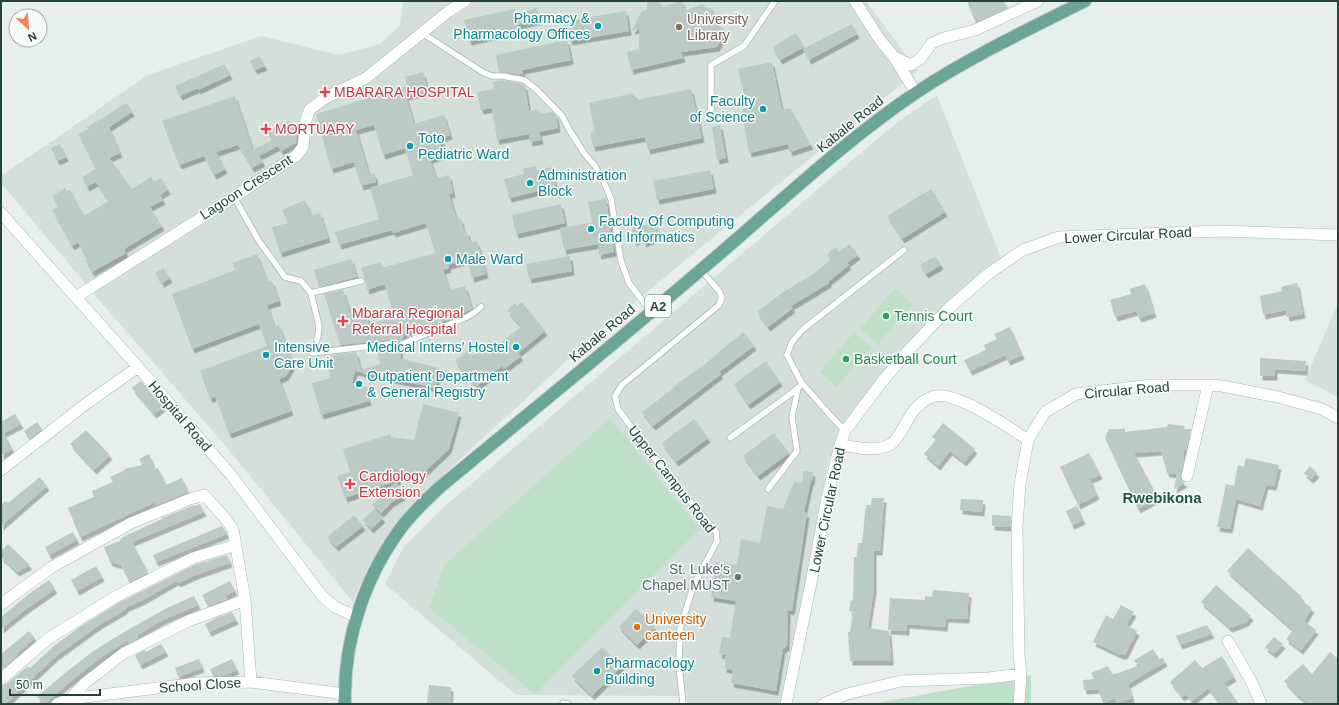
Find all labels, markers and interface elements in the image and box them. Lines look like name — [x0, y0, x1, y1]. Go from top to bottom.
north arrow — [8, 8, 48, 48]
place label: Pharmacy & Pharmacology Offices — [453, 10, 591, 42]
place label: University Library — [687, 11, 748, 43]
marker: Pharmacy & Pharmacology Offices — [593, 21, 603, 31]
marker: University Library — [674, 22, 684, 32]
text: N — [26, 30, 39, 44]
place label: MBARARA HOSPITAL — [334, 84, 475, 100]
marker: MBARARA HOSPITAL — [319, 86, 331, 98]
street label: Kabale Road — [814, 92, 886, 156]
place label: Faculty of Science — [690, 93, 755, 125]
marker: Faculty of Science — [758, 104, 768, 114]
place label: MORTUARY — [275, 121, 355, 137]
marker: MORTUARY — [260, 123, 272, 135]
place label: Toto Pediatric Ward — [418, 130, 509, 162]
marker: Toto Pediatric Ward — [405, 141, 415, 151]
street label: Lagoon Crescent — [197, 151, 295, 223]
place label: Administration Block — [538, 167, 627, 199]
marker: Administration Block — [525, 178, 535, 188]
place label: Faculty Of Computing and Informatics — [599, 213, 734, 245]
marker: Faculty Of Computing and Informatics — [586, 224, 596, 234]
street label: Lower Circular Road — [1064, 224, 1192, 246]
place label: Male Ward — [456, 251, 523, 267]
marker: Male Ward — [443, 254, 453, 264]
road number: A2 — [645, 295, 671, 317]
street label: Kabale Road — [566, 301, 638, 365]
place label: Mbarara Regional Referral Hospital — [352, 305, 463, 337]
place label: Tennis Court — [894, 308, 973, 324]
marker: Tennis Court — [881, 311, 891, 321]
marker: Mbarara Regional Referral Hospital — [337, 315, 349, 327]
place label: Intensive Care Unit — [274, 339, 333, 371]
place label: Medical Interns' Hostel — [367, 339, 508, 355]
marker: Medical Interns' Hostel — [511, 342, 521, 352]
marker: Intensive Care Unit — [261, 350, 271, 360]
place label: Basketball Court — [854, 351, 957, 367]
marker: Basketball Court — [841, 354, 851, 364]
place label: Outpatient Department & General Registry — [367, 368, 509, 400]
street label: Hospital Road — [145, 378, 215, 454]
street label: Circular Road — [1084, 378, 1170, 402]
marker: Outpatient Department & General Registry — [354, 379, 364, 389]
street label: Upper Campus Road — [625, 422, 719, 536]
street label: Lower Circular Road — [806, 446, 848, 574]
place label: Cardiology Extension — [359, 468, 426, 500]
marker: Cardiology Extension — [344, 478, 356, 490]
district label: Rwebikona — [1122, 489, 1202, 506]
place label: St. Luke's Chapel MUST — [642, 561, 730, 593]
marker: St. Luke's Chapel MUST — [733, 572, 743, 582]
place label: University canteen — [645, 611, 706, 643]
marker: University canteen — [632, 622, 642, 632]
place label: Pharmacology Building — [605, 655, 695, 687]
marker: Pharmacology Building — [592, 666, 602, 676]
scale bar — [10, 671, 100, 697]
street label: School Close — [158, 674, 242, 696]
text: 50 m — [16, 678, 43, 692]

